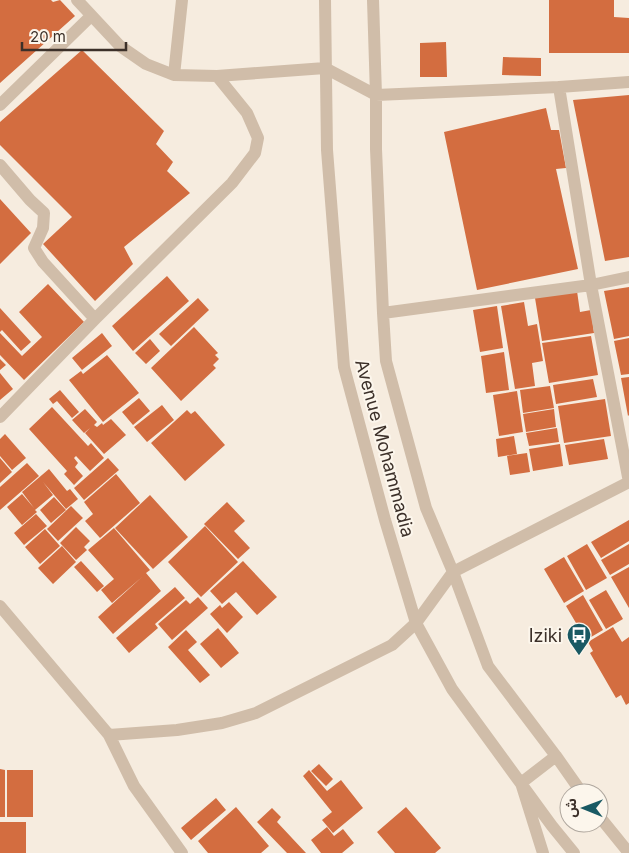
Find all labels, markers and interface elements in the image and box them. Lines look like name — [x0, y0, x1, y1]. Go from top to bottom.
scale bar — [22, 20, 126, 52]
text: 20 m — [30, 27, 66, 46]
street label: Avenue Mohammadia — [351, 357, 419, 539]
bus stop icon: Iziki — [566, 622, 592, 656]
place label: Iziki — [529, 625, 562, 646]
north arrow — [559, 783, 609, 833]
text: ش — [562, 798, 579, 818]

